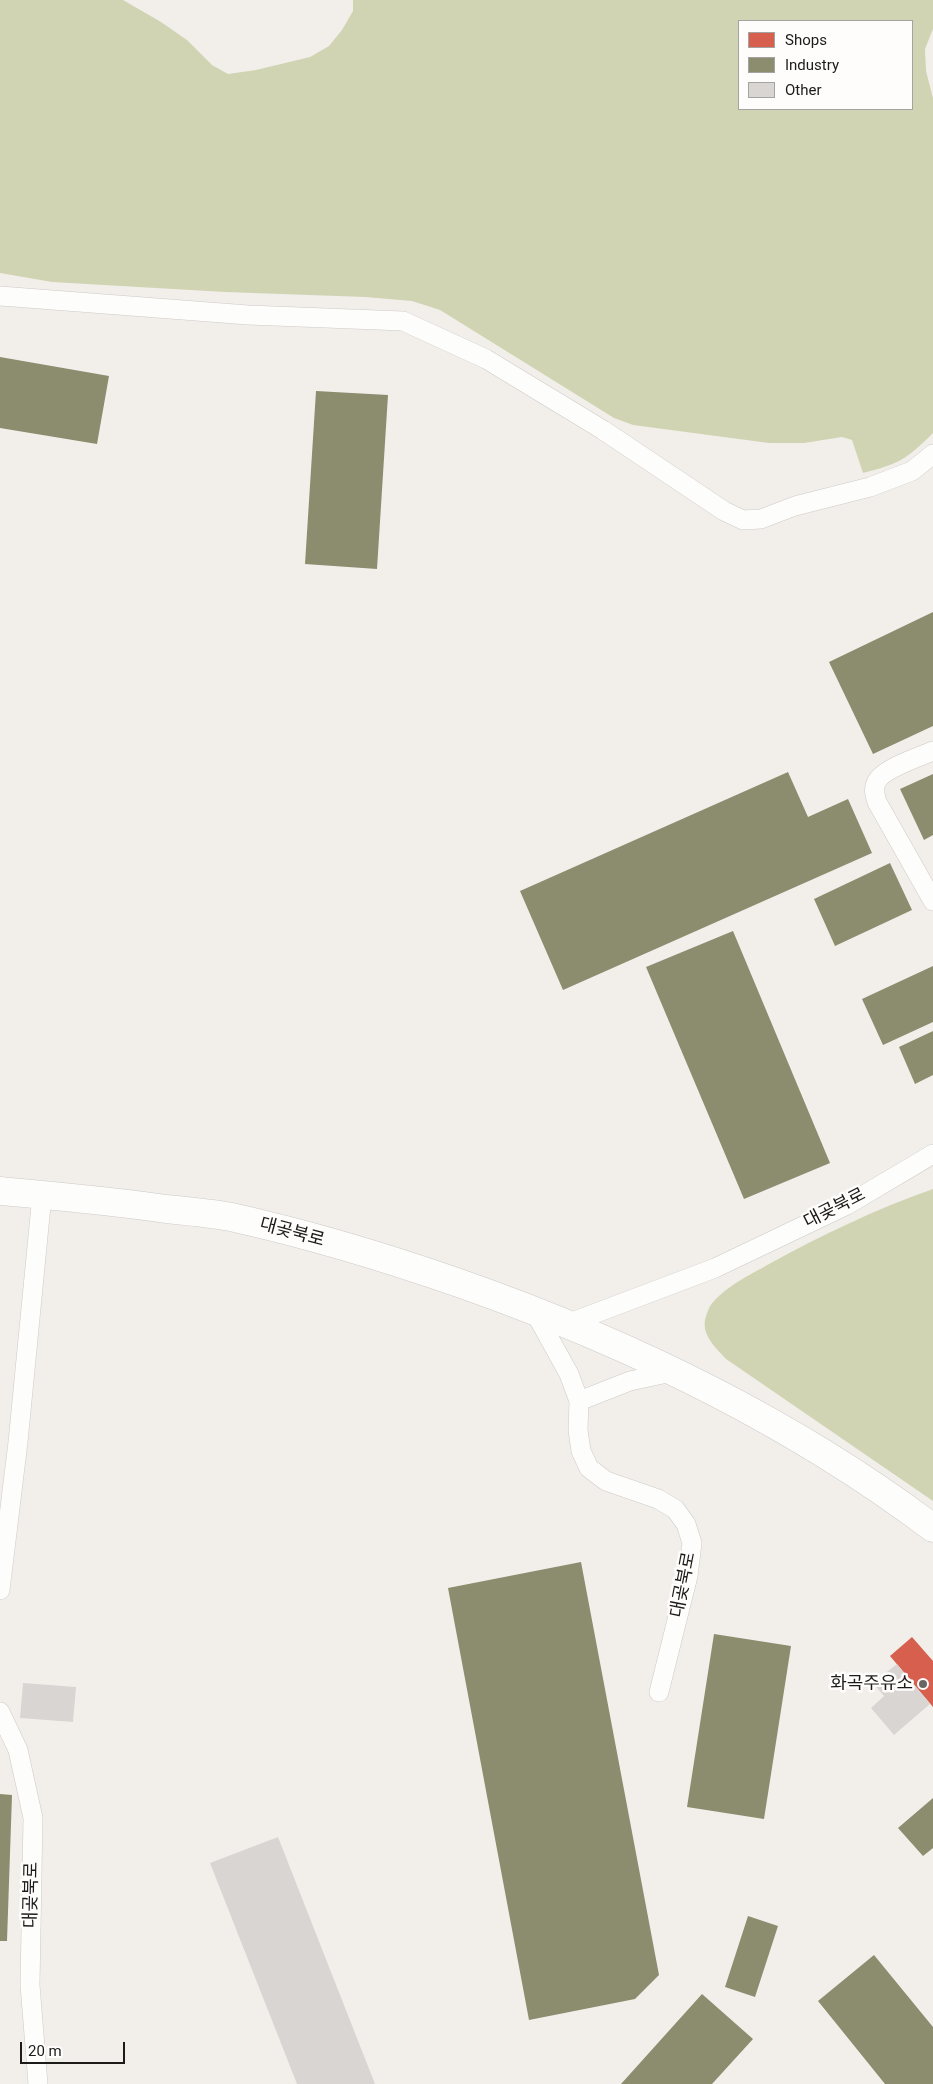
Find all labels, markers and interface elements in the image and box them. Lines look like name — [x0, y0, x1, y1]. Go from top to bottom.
legend — [738, 20, 913, 110]
text: Shops — [785, 31, 827, 49]
text: Industry — [785, 56, 839, 74]
text: Other — [785, 81, 822, 99]
street label: 대곶북로 — [801, 1184, 869, 1234]
street label: 대곶북로 — [257, 1214, 327, 1252]
street label: 대곶북로 — [667, 1550, 701, 1620]
place label: 화곡주유소 — [830, 1673, 913, 1695]
marker: 화곡주유소 — [917, 1678, 929, 1690]
street label: 대곶북로 — [21, 1862, 43, 1928]
scale bar — [22, 2032, 128, 2064]
text: 20 m — [28, 2042, 62, 2060]

